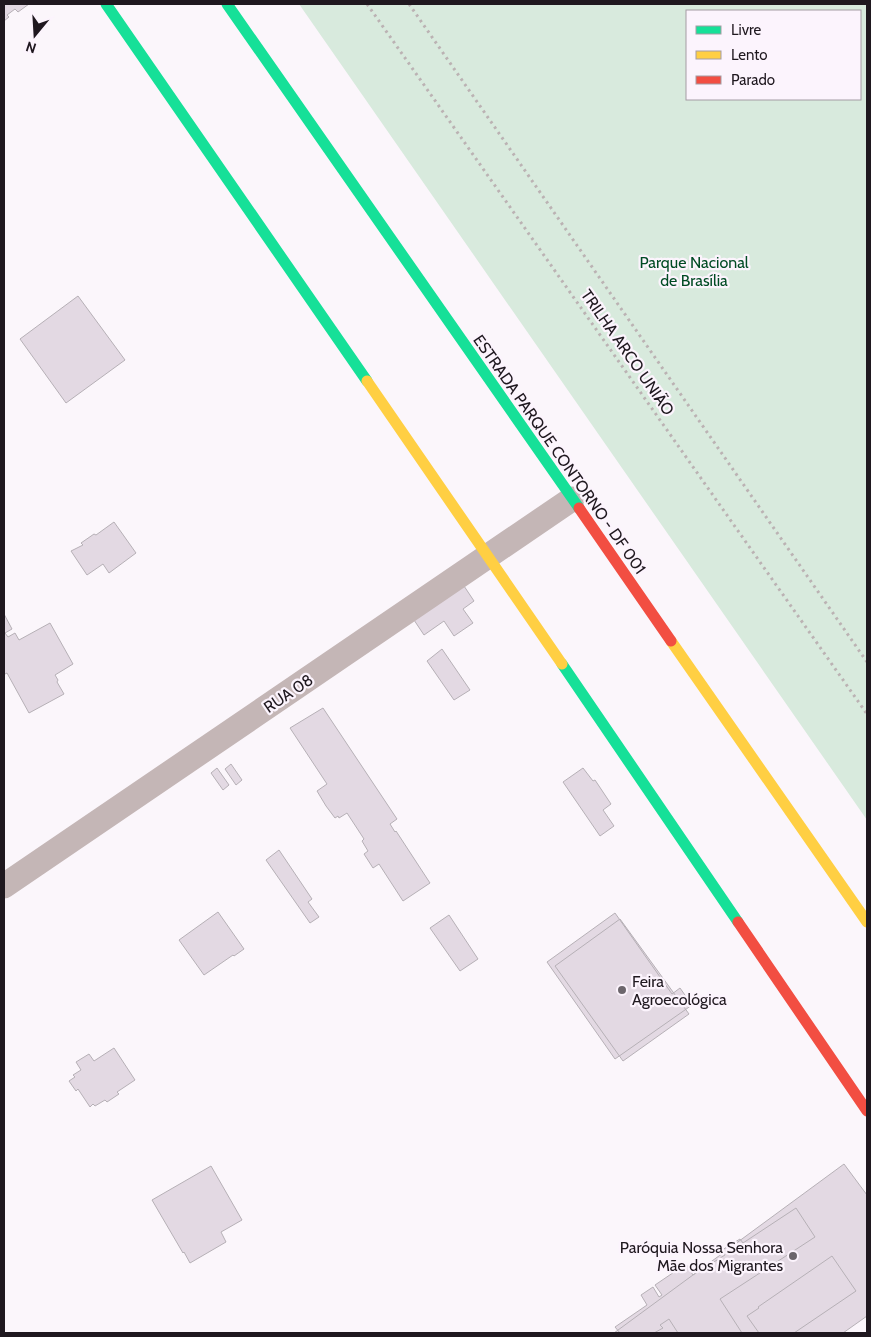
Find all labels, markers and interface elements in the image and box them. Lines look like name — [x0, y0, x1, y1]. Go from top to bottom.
north arrow — [10, 10, 60, 60]
legend — [686, 10, 861, 100]
text: Livre — [731, 21, 762, 39]
text: N — [23, 37, 38, 57]
text: Lento — [731, 46, 768, 64]
text: Parado — [731, 71, 775, 89]
park label: Parque Nacional de Brasília — [639, 253, 749, 290]
street label: TRILHA ARCO UNIÃO — [577, 286, 678, 419]
street label: ESTRADA PARQUE CONTORNO - DF 001 — [469, 331, 650, 578]
street label: RUA 08 — [260, 670, 317, 717]
place label: Feira Agroecológica — [632, 972, 727, 1009]
marker: Feira Agroecológica — [616, 984, 628, 996]
place label: Paróquia Nossa Senhora Mãe dos Migrantes — [620, 1238, 783, 1275]
marker: Paróquia Nossa Senhora Mãe dos Migrantes — [787, 1250, 799, 1262]

